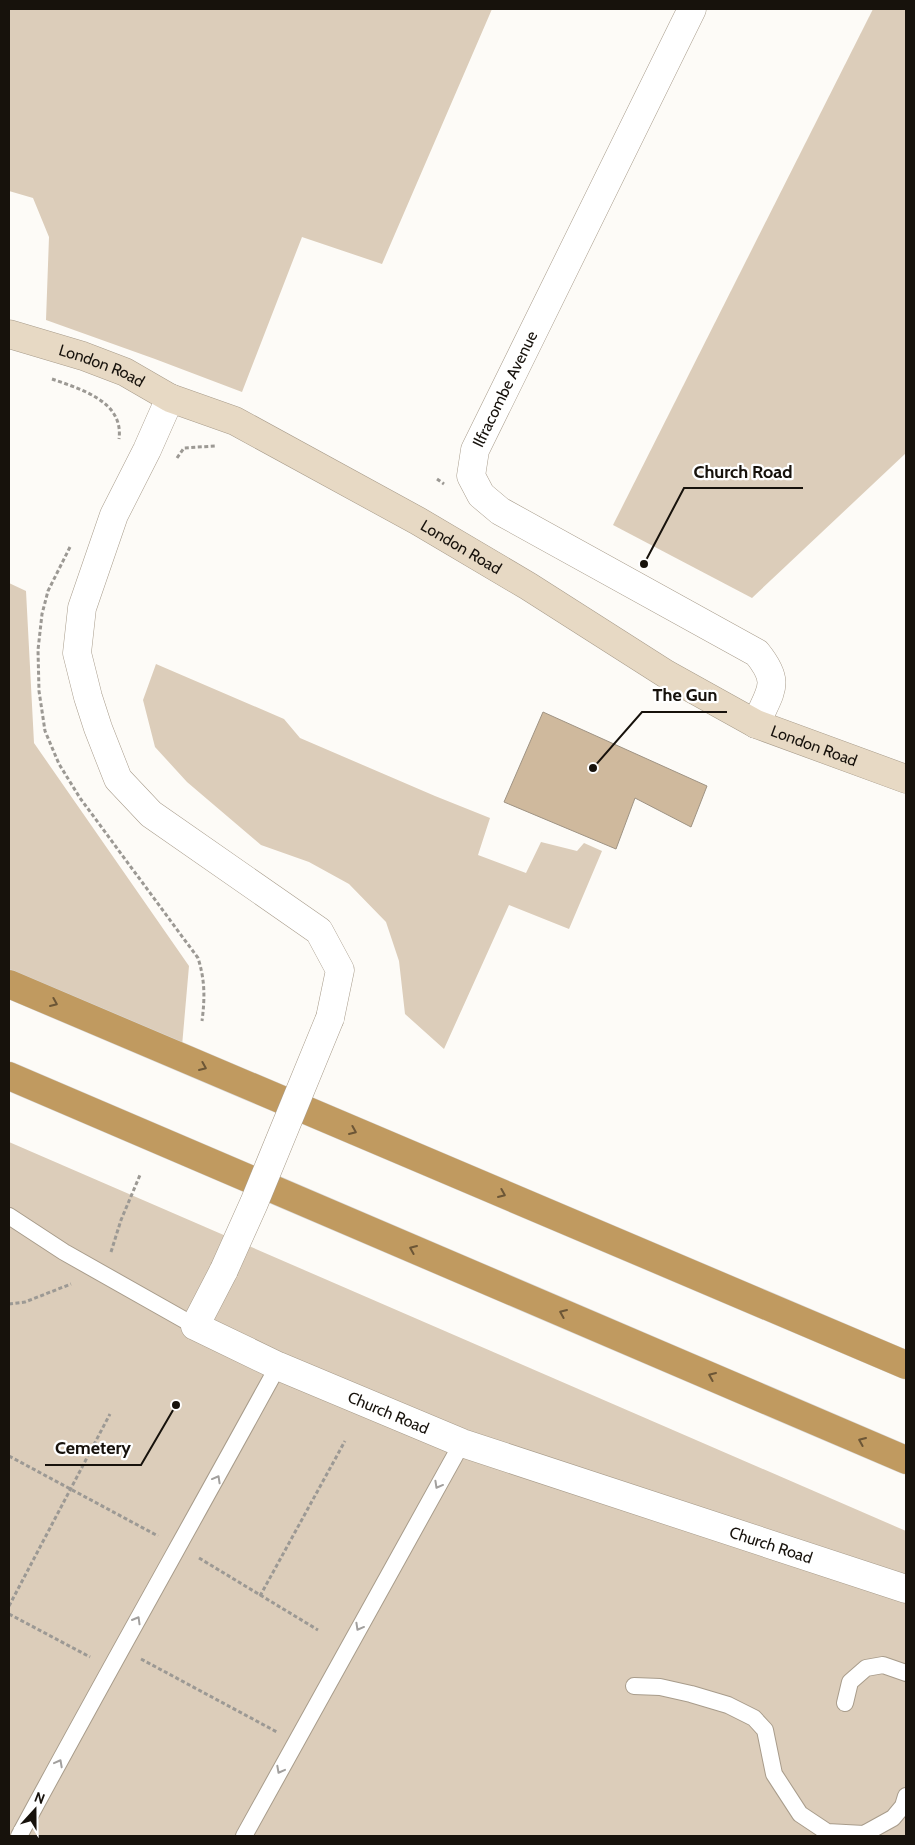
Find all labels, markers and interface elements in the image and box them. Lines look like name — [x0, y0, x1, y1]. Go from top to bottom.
street label: Ilfracombe Avenue — [469, 328, 541, 450]
street label: London Road — [57, 340, 148, 391]
callout: Church Road — [684, 455, 803, 488]
text: Church Road — [693, 461, 793, 483]
street label: London Road — [418, 515, 505, 578]
callout: The Gun — [642, 679, 727, 712]
text: The Gun — [653, 684, 717, 706]
street label: London Road — [768, 721, 860, 770]
one-way arrow — [49, 997, 58, 1008]
one-way arrow — [198, 1061, 207, 1071]
one-way arrow — [348, 1124, 357, 1135]
one-way arrow — [497, 1187, 506, 1198]
one-way arrow — [409, 1245, 418, 1256]
one-way arrow — [559, 1308, 568, 1319]
one-way arrow — [708, 1371, 717, 1382]
street label: Church Road — [345, 1387, 432, 1438]
callout: Cemetery — [45, 1432, 141, 1465]
one-way arrow — [858, 1436, 866, 1446]
text: Cemetery — [55, 1437, 131, 1459]
one-way arrow — [211, 1475, 221, 1484]
one-way arrow — [434, 1480, 444, 1489]
street label: Church Road — [727, 1522, 815, 1567]
one-way arrow — [131, 1617, 141, 1626]
one-way arrow — [355, 1622, 365, 1631]
one-way arrow — [52, 1759, 62, 1768]
one-way arrow — [277, 1764, 287, 1773]
north arrow — [10, 1785, 60, 1835]
text: N — [32, 1788, 48, 1808]

